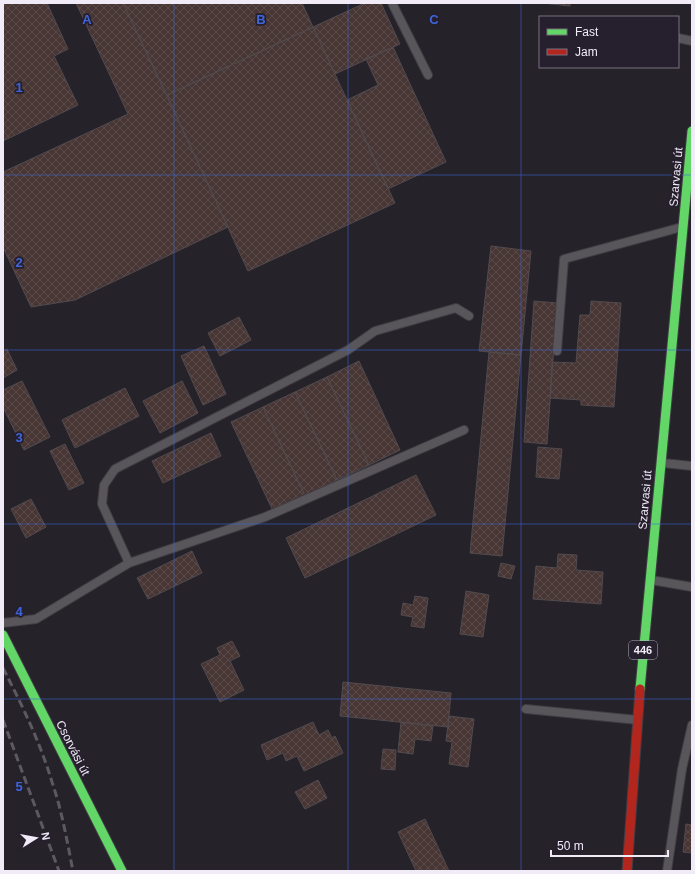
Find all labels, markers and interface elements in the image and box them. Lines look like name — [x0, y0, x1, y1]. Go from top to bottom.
text: A — [82, 12, 92, 27]
text: B — [256, 12, 266, 27]
text: C — [429, 12, 439, 27]
legend — [539, 16, 679, 68]
text: Fast — [575, 25, 599, 39]
text: Jam — [575, 45, 598, 59]
text: 1 — [15, 80, 23, 95]
street label: Szarvasi út — [666, 146, 686, 207]
text: 2 — [15, 255, 23, 270]
text: 3 — [15, 430, 23, 445]
street label: Szarvasi út — [635, 469, 655, 530]
text: 4 — [15, 604, 23, 619]
road number: 446 — [629, 641, 657, 659]
street label: Csorvási út — [53, 718, 93, 779]
text: 5 — [15, 779, 23, 794]
north arrow — [16, 818, 56, 858]
text: N — [39, 831, 52, 841]
scale bar — [551, 832, 668, 858]
text: 50 m — [557, 839, 584, 853]

